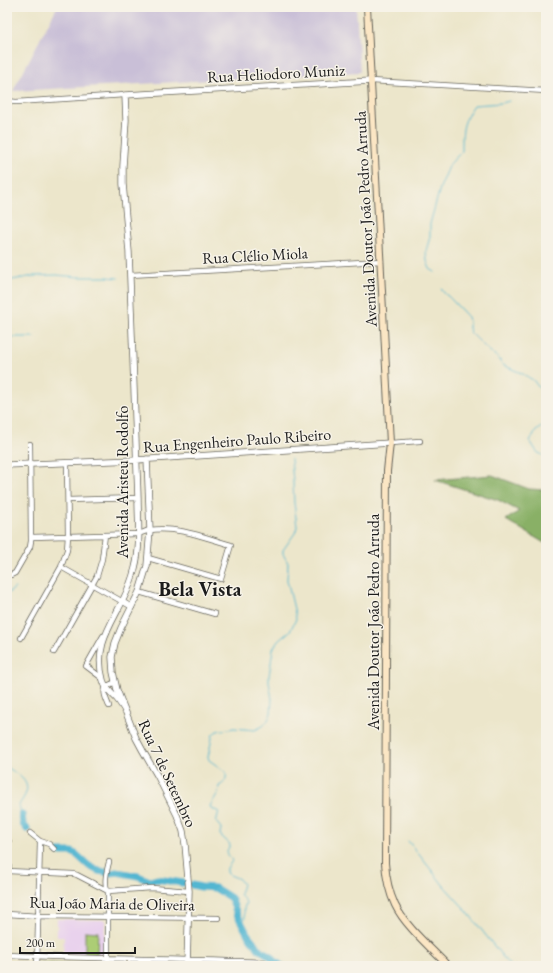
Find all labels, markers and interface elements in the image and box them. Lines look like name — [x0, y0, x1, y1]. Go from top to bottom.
street label: Rua Heliodoro Muniz — [207, 59, 346, 88]
street label: Avenida Doutor João Pedro Arruda — [349, 110, 382, 329]
street label: Rua Clélio Miola — [202, 242, 309, 269]
street label: Avenida Aristeu Rodolfo — [112, 406, 133, 559]
street label: Rua Engenheiro Paulo Ribeiro — [142, 423, 332, 458]
street label: Avenida Doutor João Pedro Arruda — [363, 513, 384, 731]
district label: Bela Vista — [159, 576, 242, 602]
street label: Rua 7 de Setembro — [133, 716, 202, 831]
street label: Rua João Maria de Oliveira — [29, 892, 195, 915]
scale bar — [20, 929, 135, 955]
text: 200 m — [26, 935, 56, 951]

